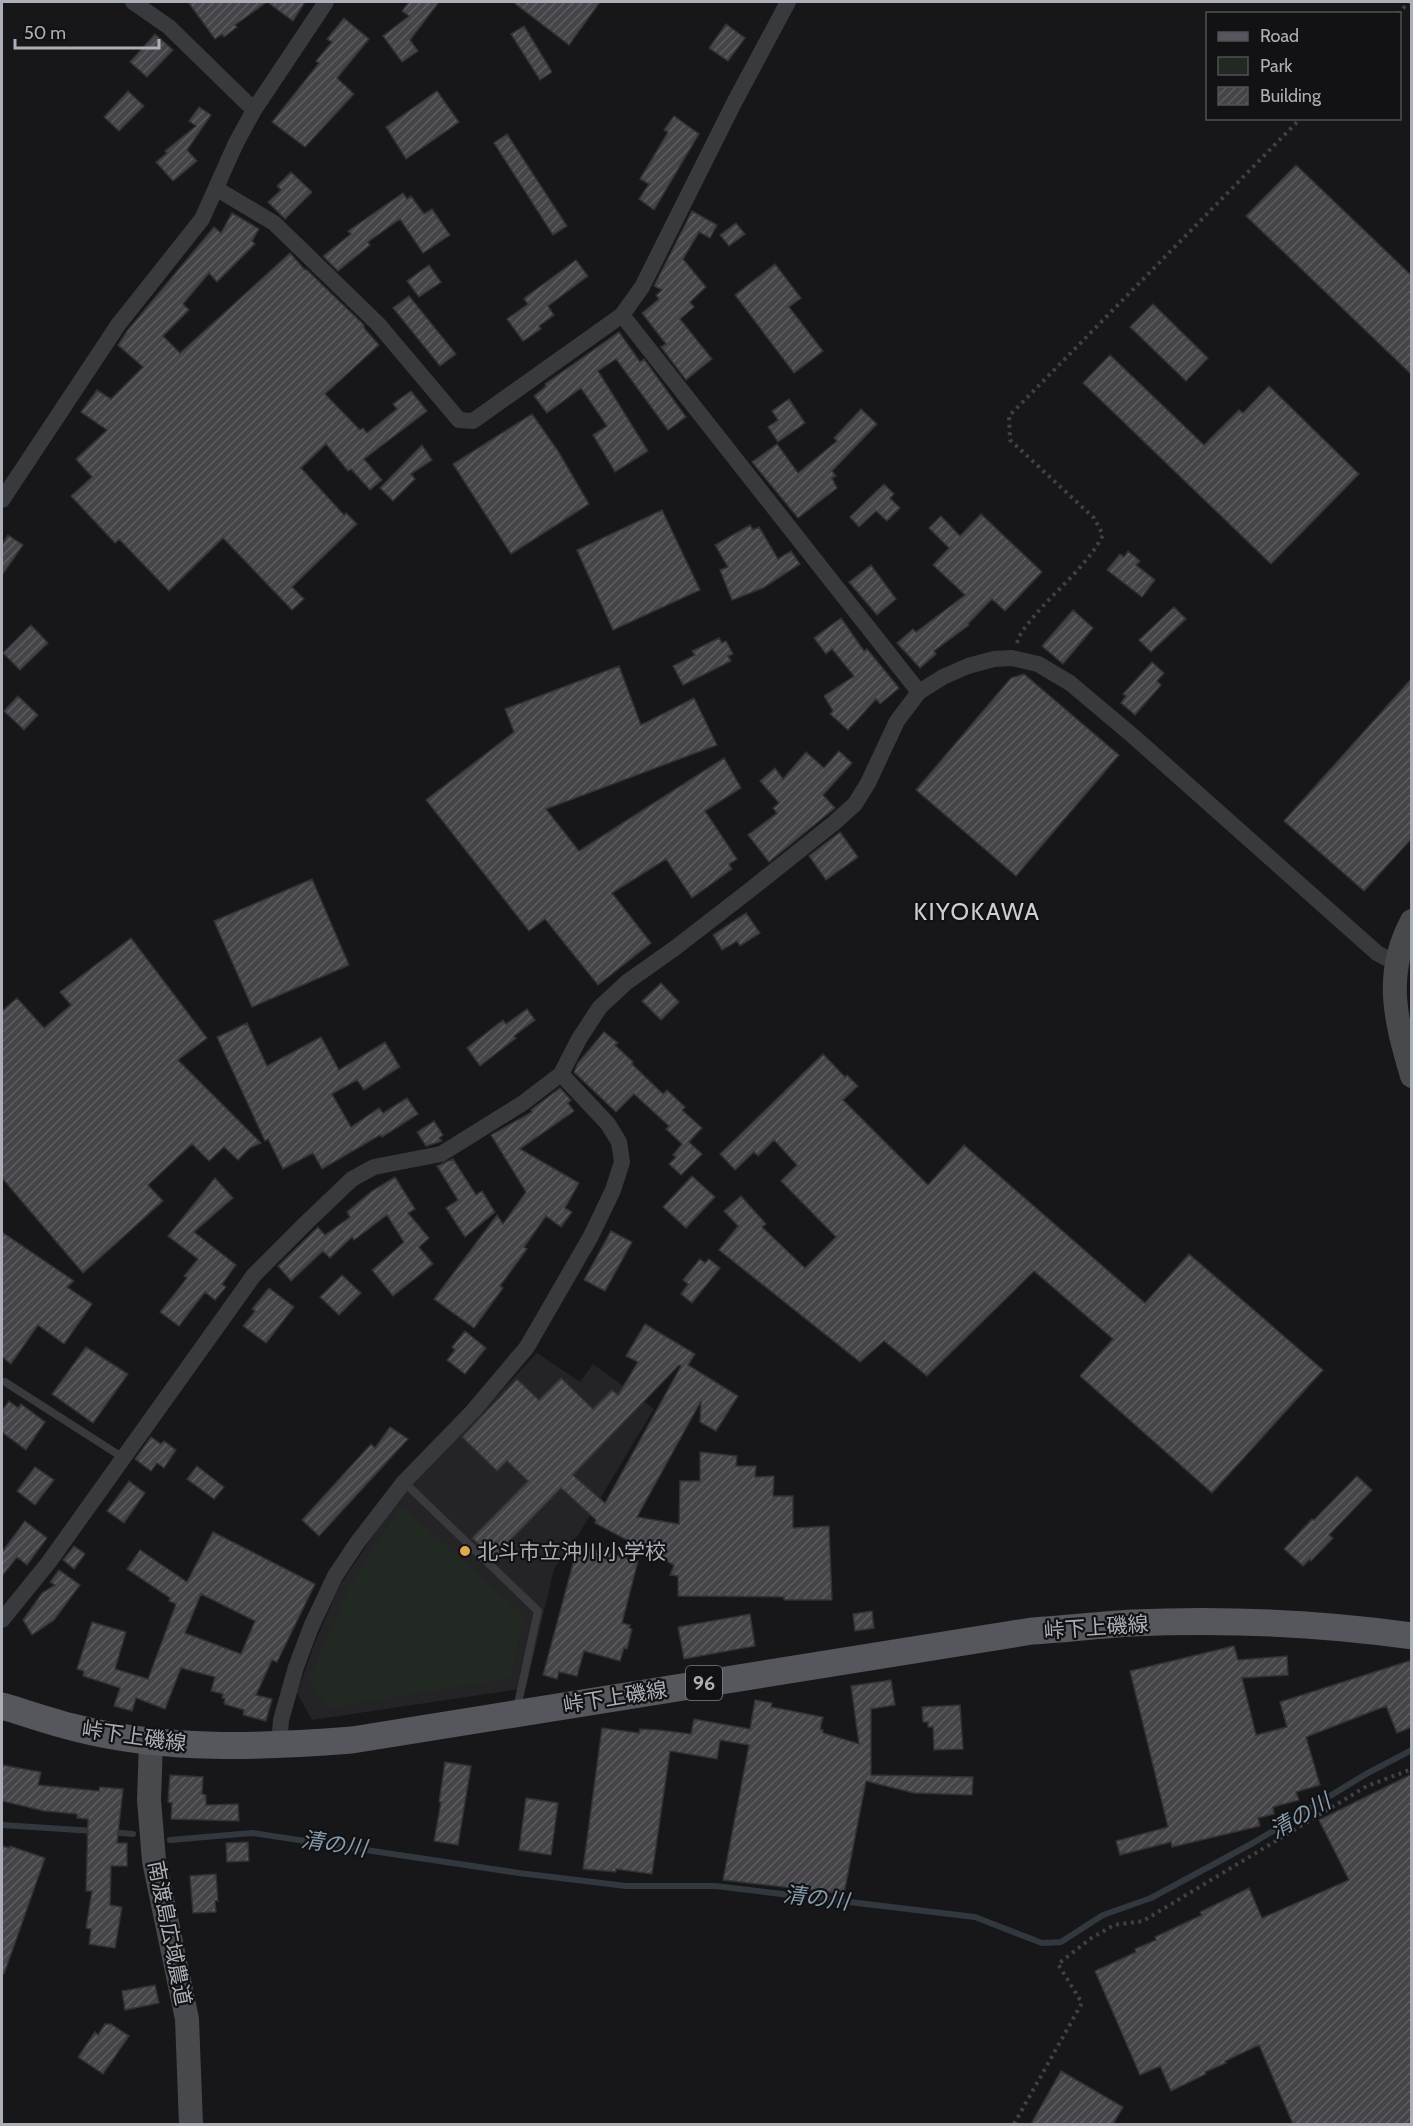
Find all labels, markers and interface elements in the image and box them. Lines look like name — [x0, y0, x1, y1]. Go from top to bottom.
scale bar — [15, 12, 159, 50]
legend — [1206, 12, 1401, 120]
text: 50 m — [24, 22, 66, 44]
text: Road — [1260, 25, 1299, 47]
text: Park — [1260, 55, 1293, 77]
text: Building — [1260, 85, 1322, 107]
district label: KIYOKAWA — [913, 897, 1041, 926]
place label: 北斗市立沖川小学校 — [477, 1539, 666, 1564]
marker: 北斗市立沖川小学校 — [458, 1544, 472, 1558]
street label: 峠下上磯線 — [1043, 1611, 1149, 1643]
road number: 96 — [686, 1666, 722, 1700]
street label: 峠下上磯線 — [561, 1676, 669, 1718]
street label: 峠下上磯線 — [80, 1716, 188, 1756]
water label: 清の川 — [1265, 1787, 1337, 1844]
water label: 清の川 — [299, 1826, 371, 1862]
street label: 南渡島広域農道 — [144, 1858, 196, 2008]
water label: 清の川 — [782, 1881, 852, 1916]

